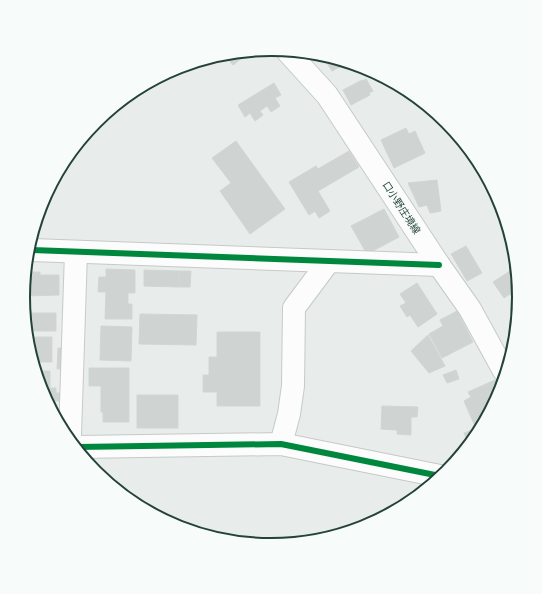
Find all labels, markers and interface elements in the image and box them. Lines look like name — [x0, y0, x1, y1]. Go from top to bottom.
street label: 口小野庄境線 — [380, 180, 422, 236]

